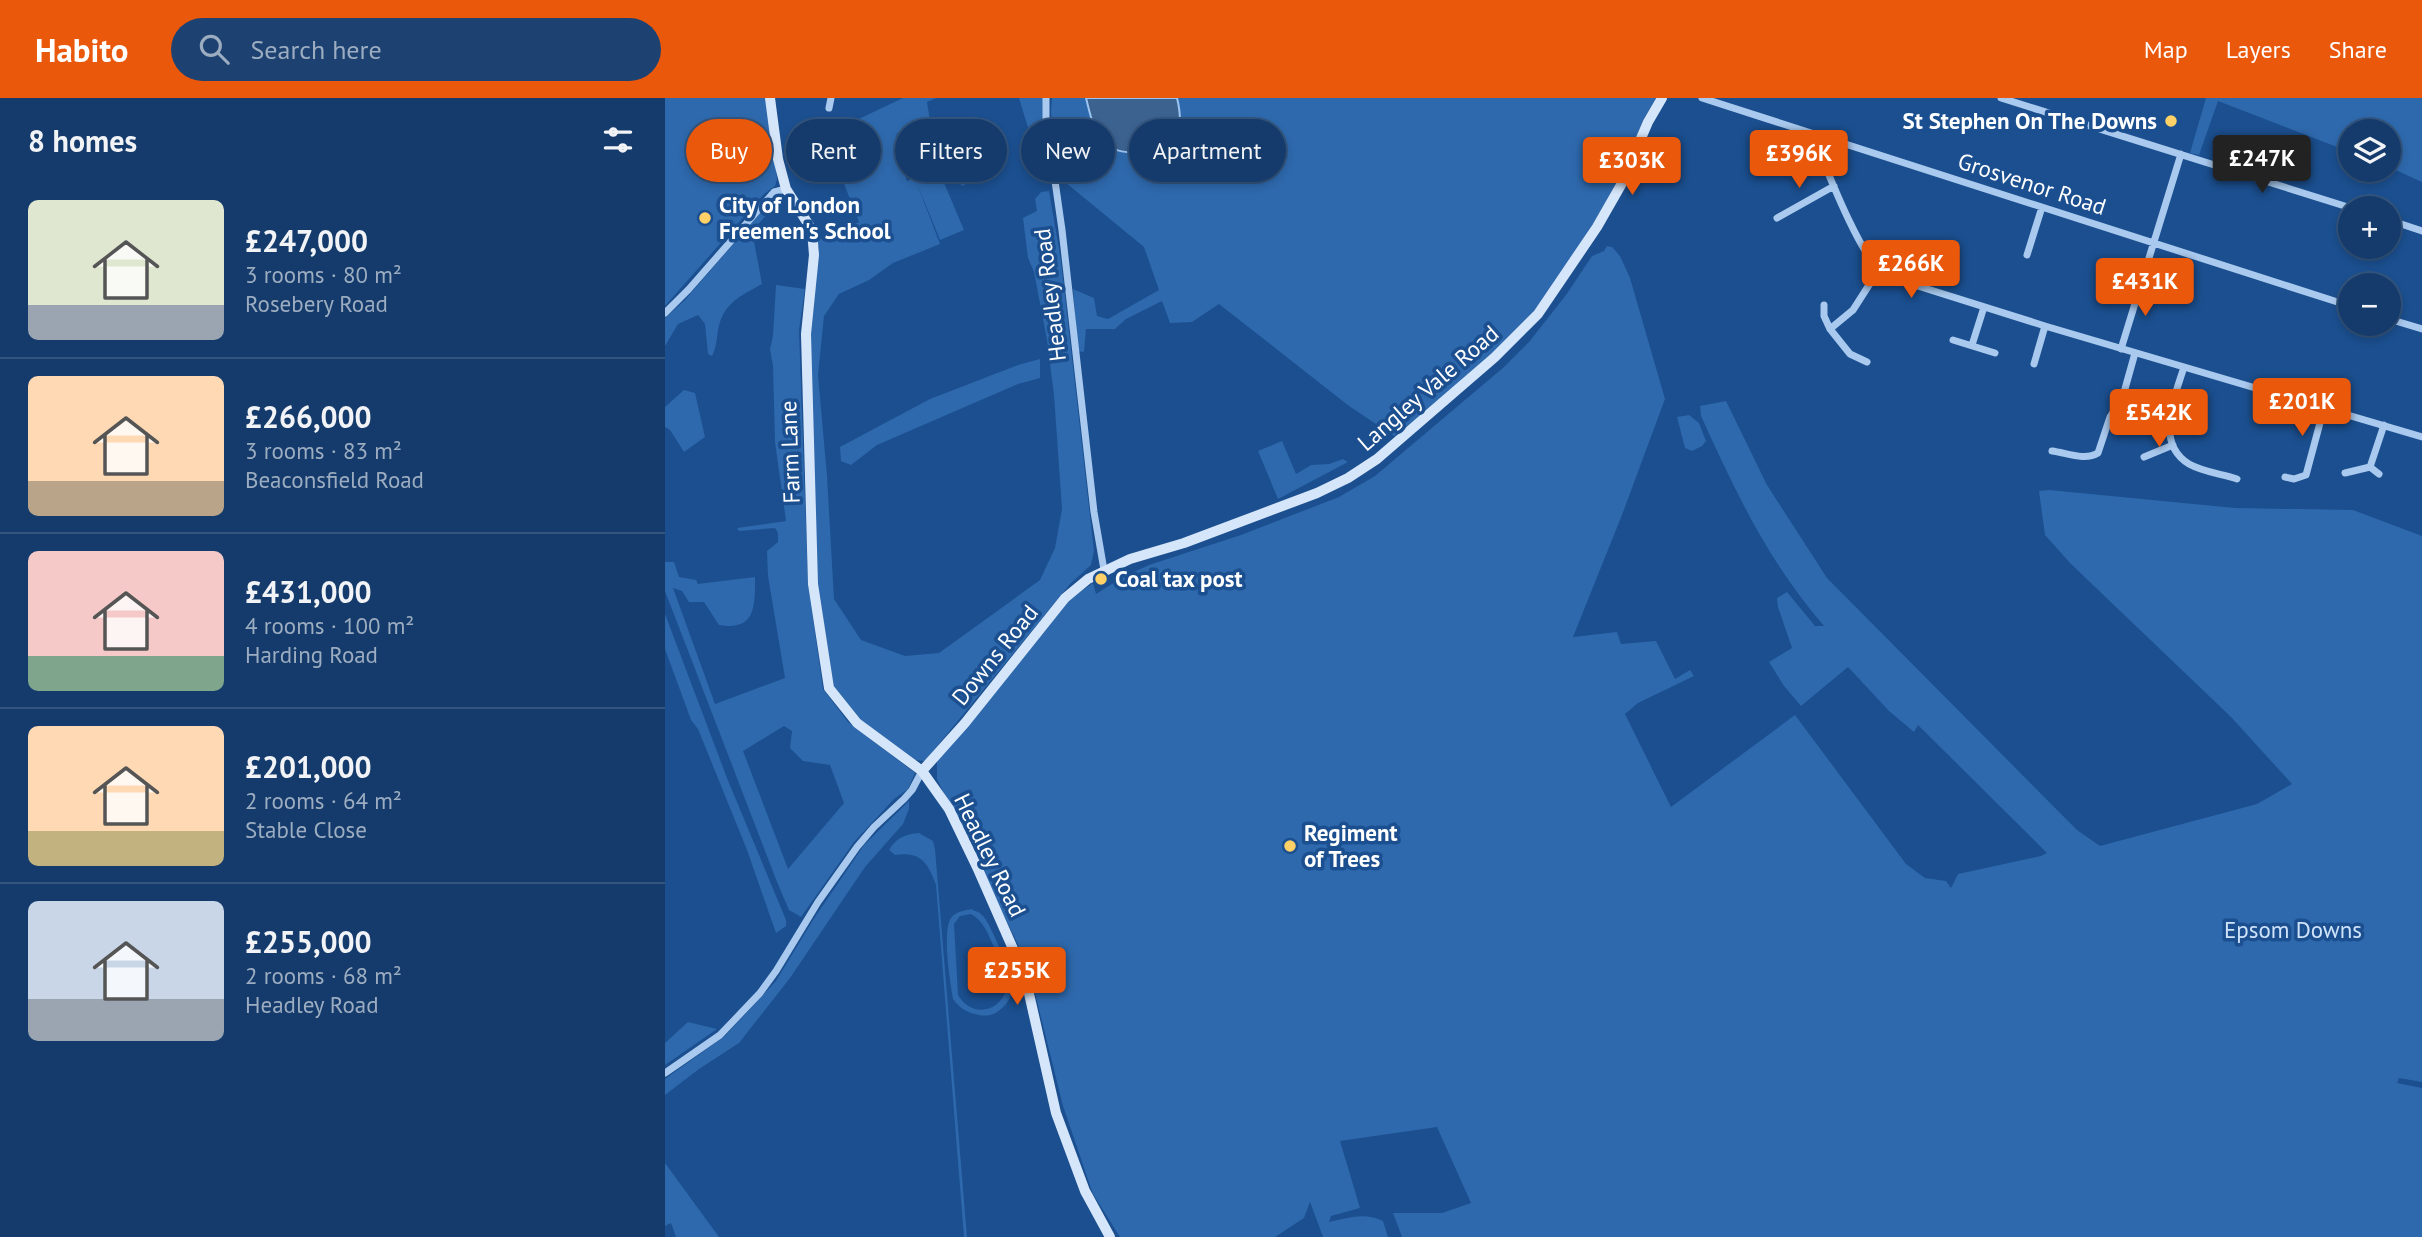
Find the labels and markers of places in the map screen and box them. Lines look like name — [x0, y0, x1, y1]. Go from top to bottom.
place label: St Stephen On The Downs — [1903, 106, 2157, 135]
marker: St Stephen On The Downs — [2163, 113, 2179, 129]
pin: £396K — [1750, 130, 1848, 190]
pin: £247K — [2213, 136, 2311, 195]
pin: £303K — [1583, 138, 1681, 197]
place label: City of London Freemen's School — [719, 190, 891, 245]
marker: City of London Freemen's School — [697, 210, 713, 226]
pin: £266K — [1862, 240, 1960, 300]
pin: £431K — [2096, 258, 2194, 318]
pin: £201K — [2253, 378, 2351, 438]
pin: £542K — [2110, 390, 2208, 449]
place label: Coal tax post — [1115, 564, 1243, 593]
marker: Coal tax post — [1093, 571, 1109, 587]
place label: Regiment of Trees — [1304, 818, 1398, 873]
marker: Regiment of Trees — [1282, 838, 1298, 854]
pin: £255K — [968, 948, 1066, 1007]

